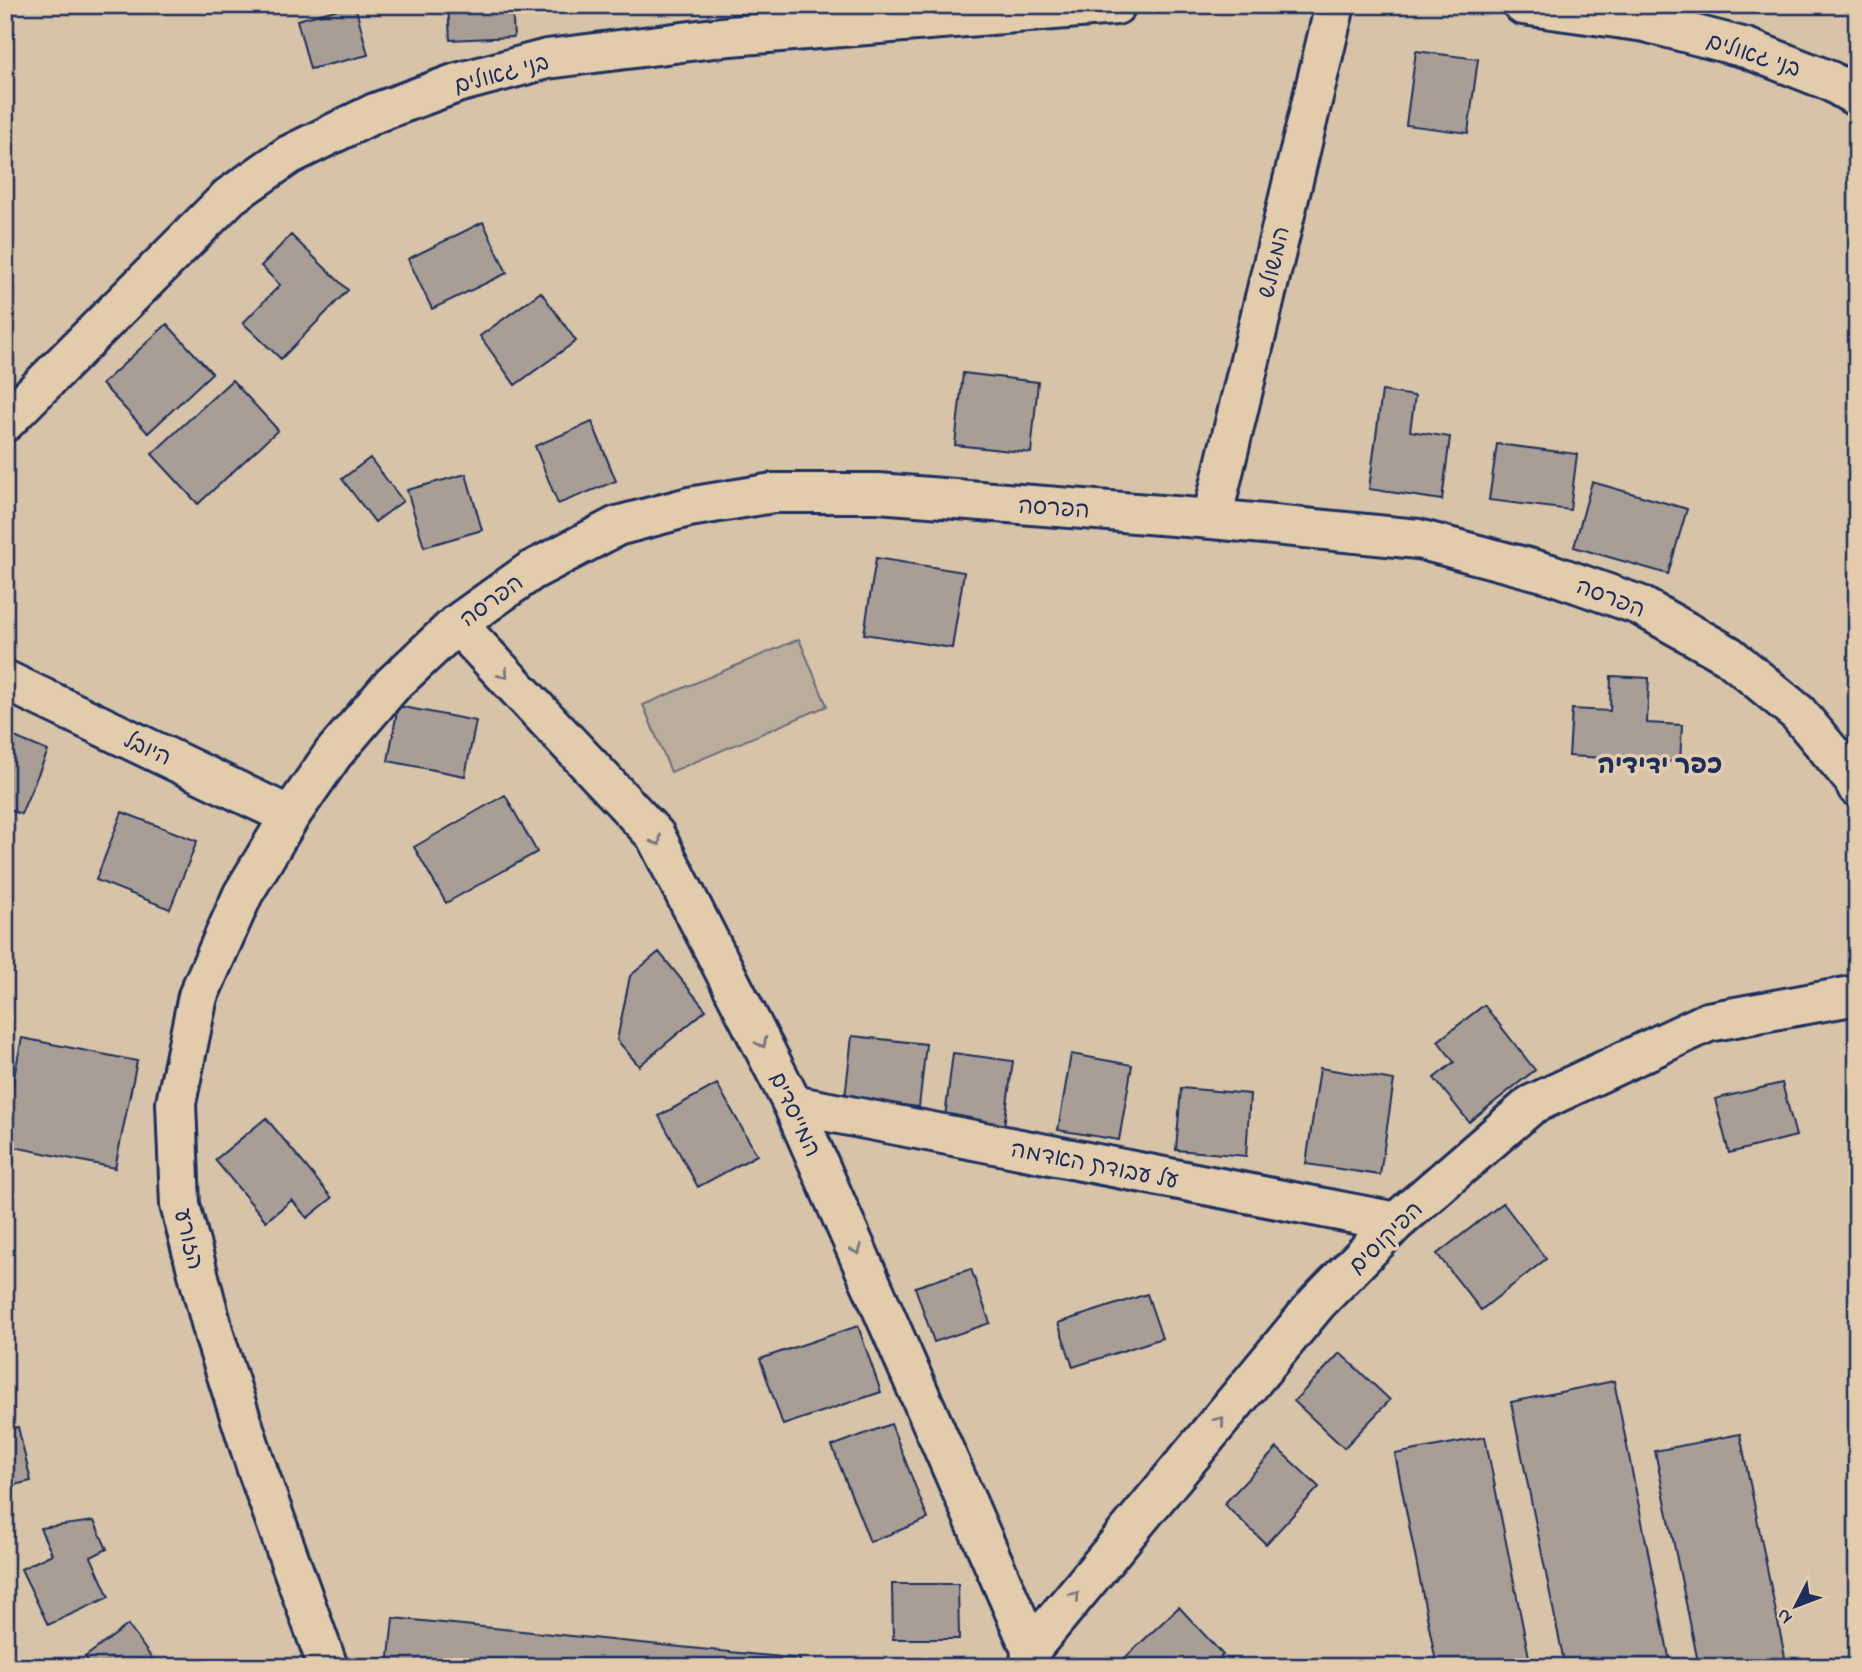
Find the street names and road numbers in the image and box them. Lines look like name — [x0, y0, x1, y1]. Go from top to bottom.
street label: בני גאולים — [1702, 26, 1805, 87]
street label: בני גאולים — [450, 47, 553, 104]
street label: המשולש — [1251, 223, 1300, 302]
street label: הפרסה — [1017, 491, 1091, 528]
street label: הפרסה — [454, 568, 531, 636]
street label: הפרסה — [1571, 571, 1650, 628]
street label: היובל — [118, 725, 176, 776]
street label: המייסדים — [760, 1067, 828, 1163]
street label: על עבודת האדמה — [1008, 1134, 1181, 1199]
street label: הפיקוסים — [1342, 1195, 1431, 1283]
street label: הזורע — [164, 1206, 211, 1274]

